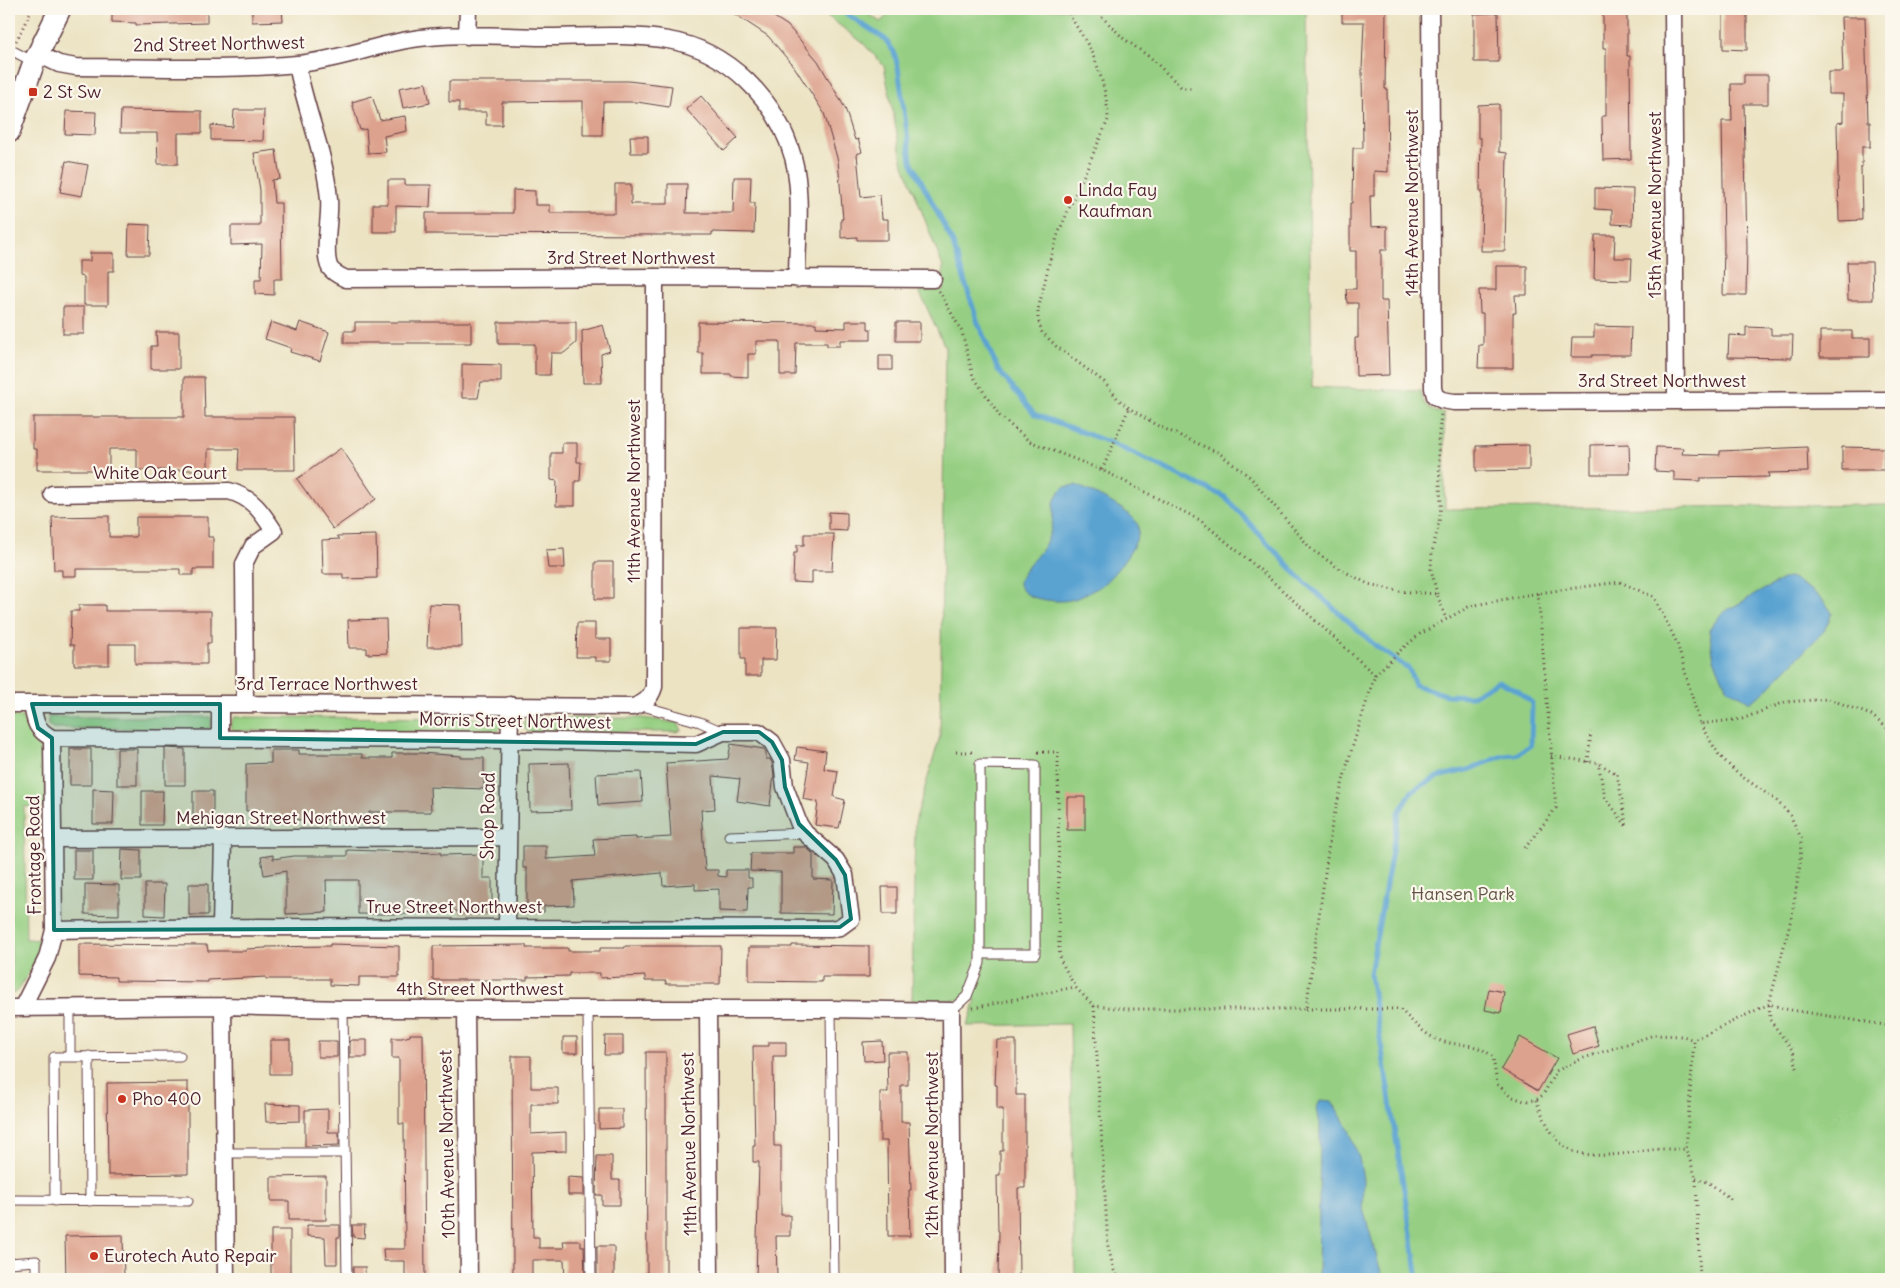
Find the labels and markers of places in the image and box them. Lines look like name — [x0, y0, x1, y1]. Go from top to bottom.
place label: 2 St Sw — [43, 80, 101, 103]
marker: 2 St Sw — [27, 86, 39, 98]
place label: Linda Fay Kaufman — [1078, 178, 1157, 222]
marker: Linda Fay Kaufman — [1062, 194, 1074, 206]
place label: Pho 400 — [132, 1087, 202, 1110]
marker: Pho 400 — [116, 1093, 128, 1105]
place label: Eurotech Auto Repair — [104, 1244, 277, 1267]
marker: Eurotech Auto Repair — [88, 1250, 100, 1262]

